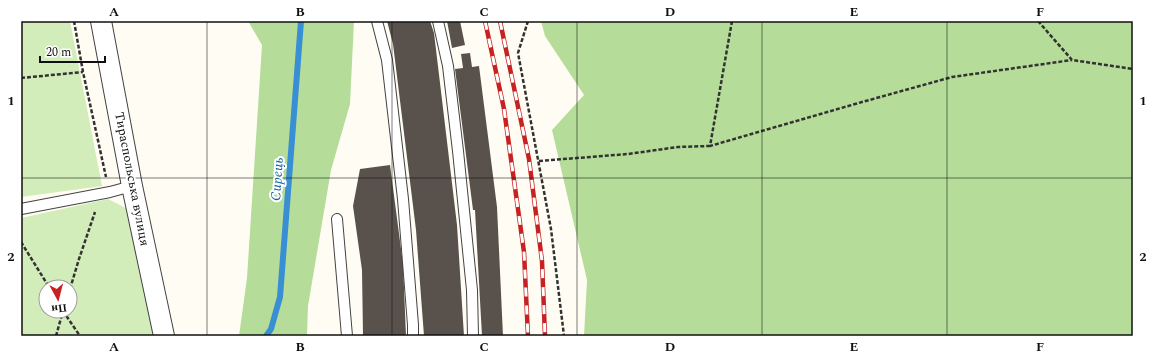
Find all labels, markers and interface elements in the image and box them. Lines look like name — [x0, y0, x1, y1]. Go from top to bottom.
text: A — [109, 2, 119, 22]
text: B — [295, 2, 305, 22]
text: C — [479, 2, 489, 22]
text: D — [665, 2, 675, 22]
text: E — [850, 2, 859, 22]
text: F — [1036, 2, 1044, 22]
scale bar — [40, 38, 105, 64]
text: 20 m — [46, 43, 71, 62]
text: 1 — [7, 91, 15, 111]
text: 1 — [1139, 91, 1147, 111]
street label: Тираспольська вулиця — [109, 110, 155, 248]
water label: Сирець — [265, 156, 289, 202]
text: 2 — [7, 247, 15, 267]
text: 2 — [1139, 247, 1147, 267]
north arrow — [38, 279, 78, 319]
text: Пн — [50, 299, 68, 318]
text: A — [109, 337, 119, 357]
text: B — [295, 337, 305, 357]
text: C — [479, 337, 489, 357]
text: D — [665, 337, 675, 357]
text: E — [850, 337, 859, 357]
text: F — [1036, 337, 1044, 357]

